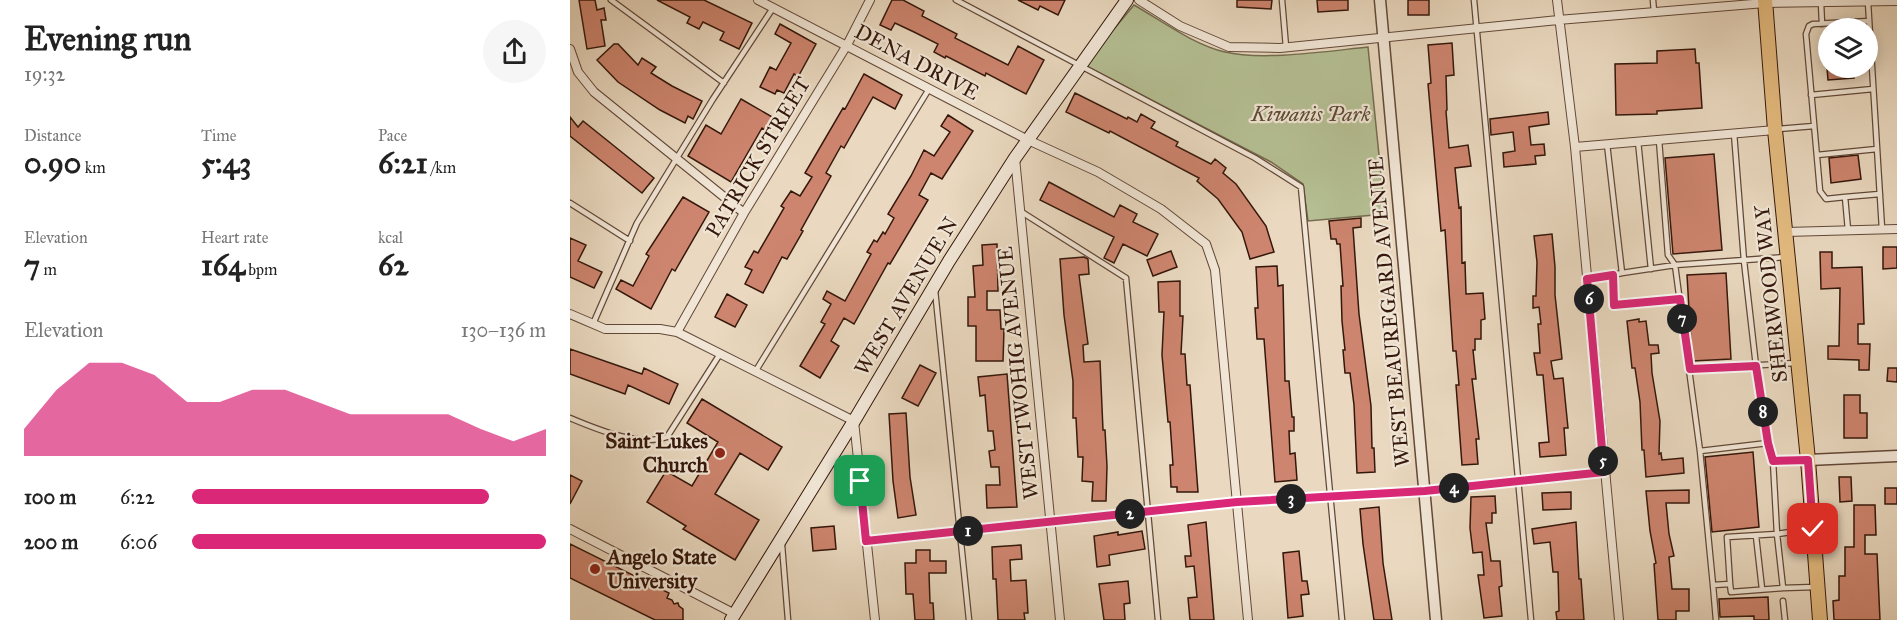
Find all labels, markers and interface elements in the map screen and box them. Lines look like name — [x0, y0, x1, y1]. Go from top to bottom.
street label: DENA DRIVE — [850, 18, 984, 106]
map controls — [1818, 18, 1878, 78]
button: layers — [1818, 18, 1878, 78]
text: Evening run — [24, 19, 191, 59]
button: share — [483, 20, 546, 83]
text: 19:32 — [24, 62, 65, 86]
street label: PATRICK STREET — [700, 72, 816, 242]
park label: Kiwanis Park — [1250, 101, 1371, 127]
text: Distance — [24, 126, 81, 145]
text: Time — [201, 126, 236, 145]
text: Pace — [378, 126, 407, 145]
text: 0.90 — [24, 145, 81, 181]
text: 5:43 — [201, 145, 251, 181]
text: 6:21 — [378, 145, 428, 181]
street label: WEST BEAUREGARD AVENUE — [1362, 156, 1416, 468]
text: km — [81, 158, 106, 177]
text: /km — [428, 158, 456, 177]
street label: SHERWOOD WAY — [1749, 204, 1793, 384]
street label: WEST AVENUE N — [849, 212, 964, 380]
text: Elevation — [24, 228, 88, 247]
text: Heart rate — [201, 228, 268, 247]
text: kcal — [378, 228, 403, 247]
street label: WEST TWOHIG AVENUE — [992, 245, 1044, 501]
text: 7 — [24, 247, 40, 283]
text: 164 — [201, 247, 245, 283]
text: 62 — [378, 247, 408, 283]
text: m — [40, 260, 57, 279]
text: bpm — [245, 260, 277, 279]
pin: 6 — [1574, 284, 1604, 314]
text: 6 — [1585, 289, 1593, 308]
pin: 7 — [1667, 304, 1697, 334]
text: 7 — [1678, 309, 1686, 328]
text: Elevation — [24, 318, 103, 342]
text: 130–136 m — [461, 318, 546, 342]
pin: 8 — [1748, 397, 1778, 427]
text: 8 — [1759, 402, 1767, 421]
place label: Saint Lukes Church — [605, 428, 708, 478]
marker: Saint Lukes Church — [713, 446, 727, 460]
pin: 5 — [1588, 446, 1618, 476]
text: 5 — [1599, 451, 1607, 470]
pin — [834, 455, 885, 506]
icon: arrive — [843, 464, 876, 497]
pin: 4 — [1439, 473, 1469, 503]
text: 4 — [1450, 478, 1458, 497]
pin: 3 — [1276, 484, 1306, 514]
text: 100 m — [24, 485, 76, 509]
text: 6:22 — [120, 485, 155, 509]
text: 3 — [1288, 489, 1294, 508]
pin: 2 — [1115, 499, 1145, 529]
pin — [1787, 503, 1838, 554]
text: 2 — [1126, 504, 1134, 523]
icon: check — [1796, 512, 1829, 545]
pin: 1 — [953, 516, 983, 546]
text: 1 — [965, 521, 971, 540]
text: 200 m — [24, 530, 78, 554]
text: 6:06 — [120, 530, 157, 554]
place label: Angelo State University — [605, 544, 717, 594]
marker: Angelo State University — [588, 562, 602, 576]

